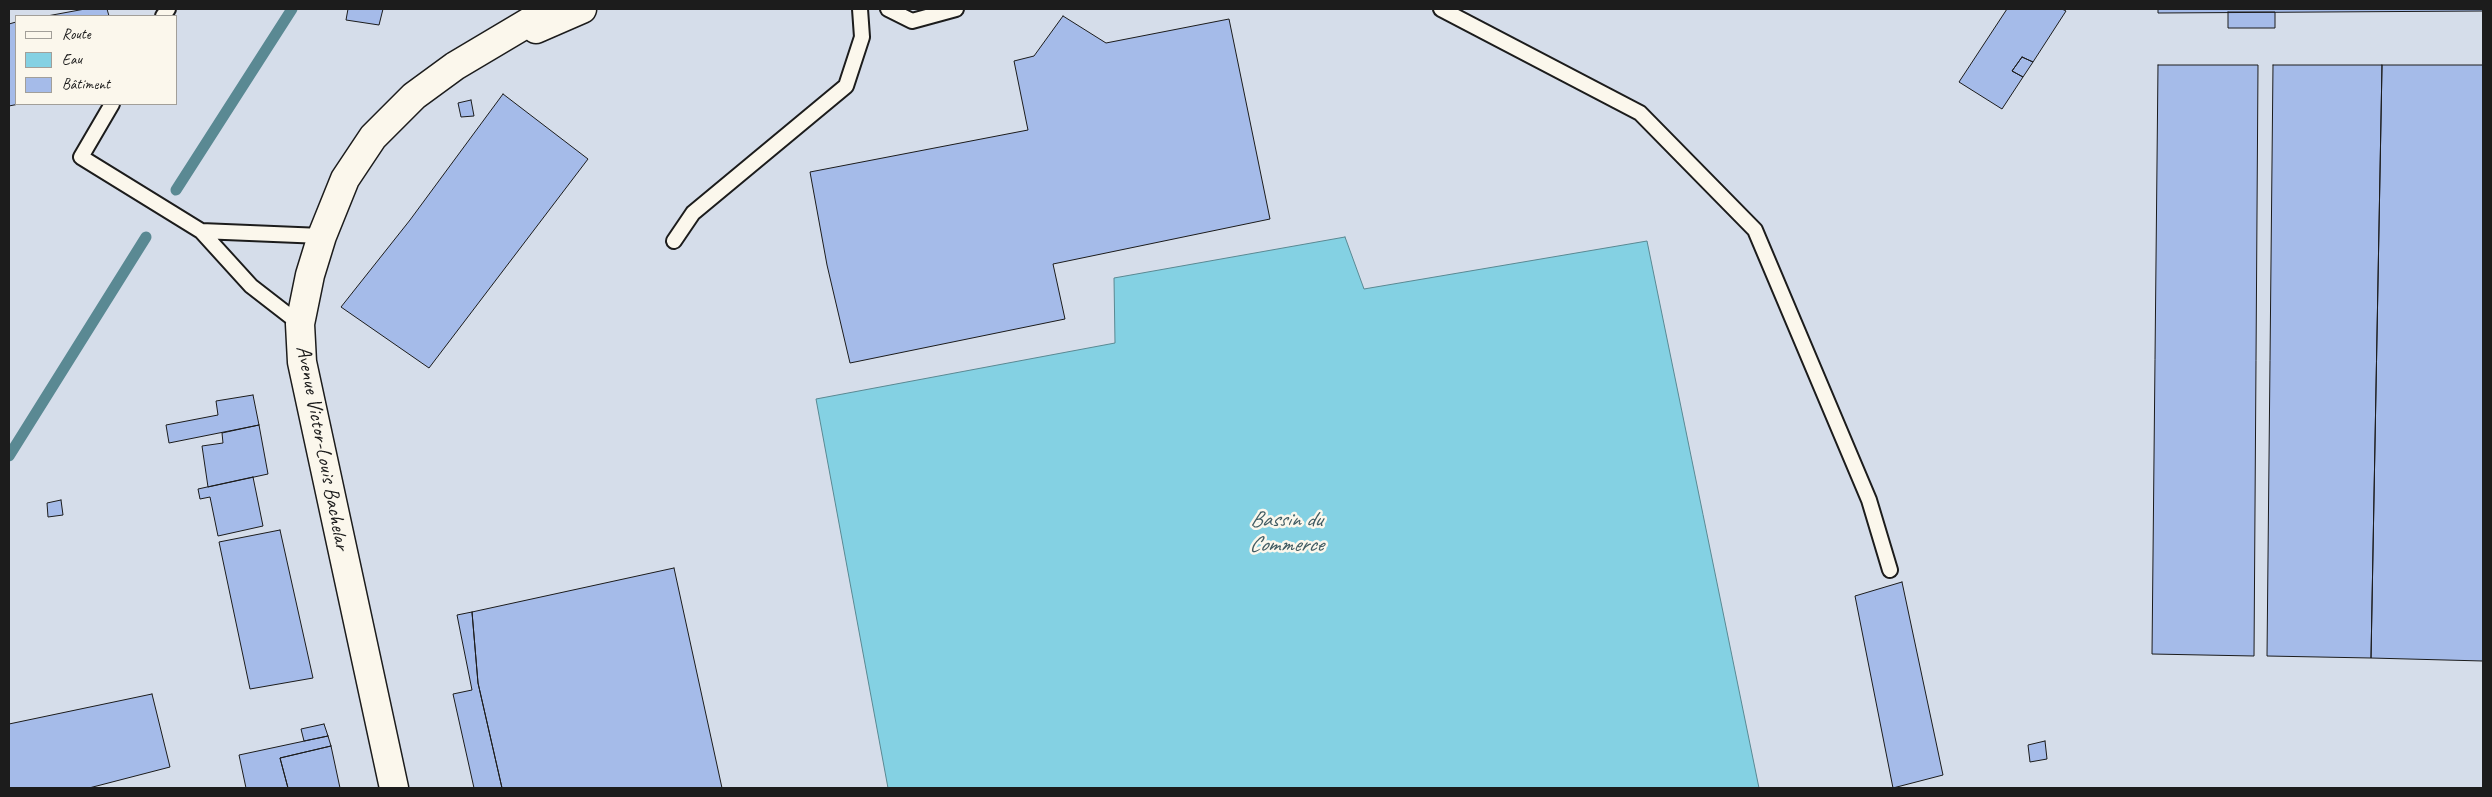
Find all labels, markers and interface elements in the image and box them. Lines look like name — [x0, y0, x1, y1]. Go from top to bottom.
legend — [15, 15, 178, 105]
text: Route — [62, 25, 91, 44]
text: Eau — [62, 50, 82, 69]
text: Bâtiment — [62, 75, 110, 94]
street label: Avenue Victor-Louis Bachelar — [290, 344, 354, 552]
water label: Bassin du Commerce — [1249, 507, 1323, 558]

